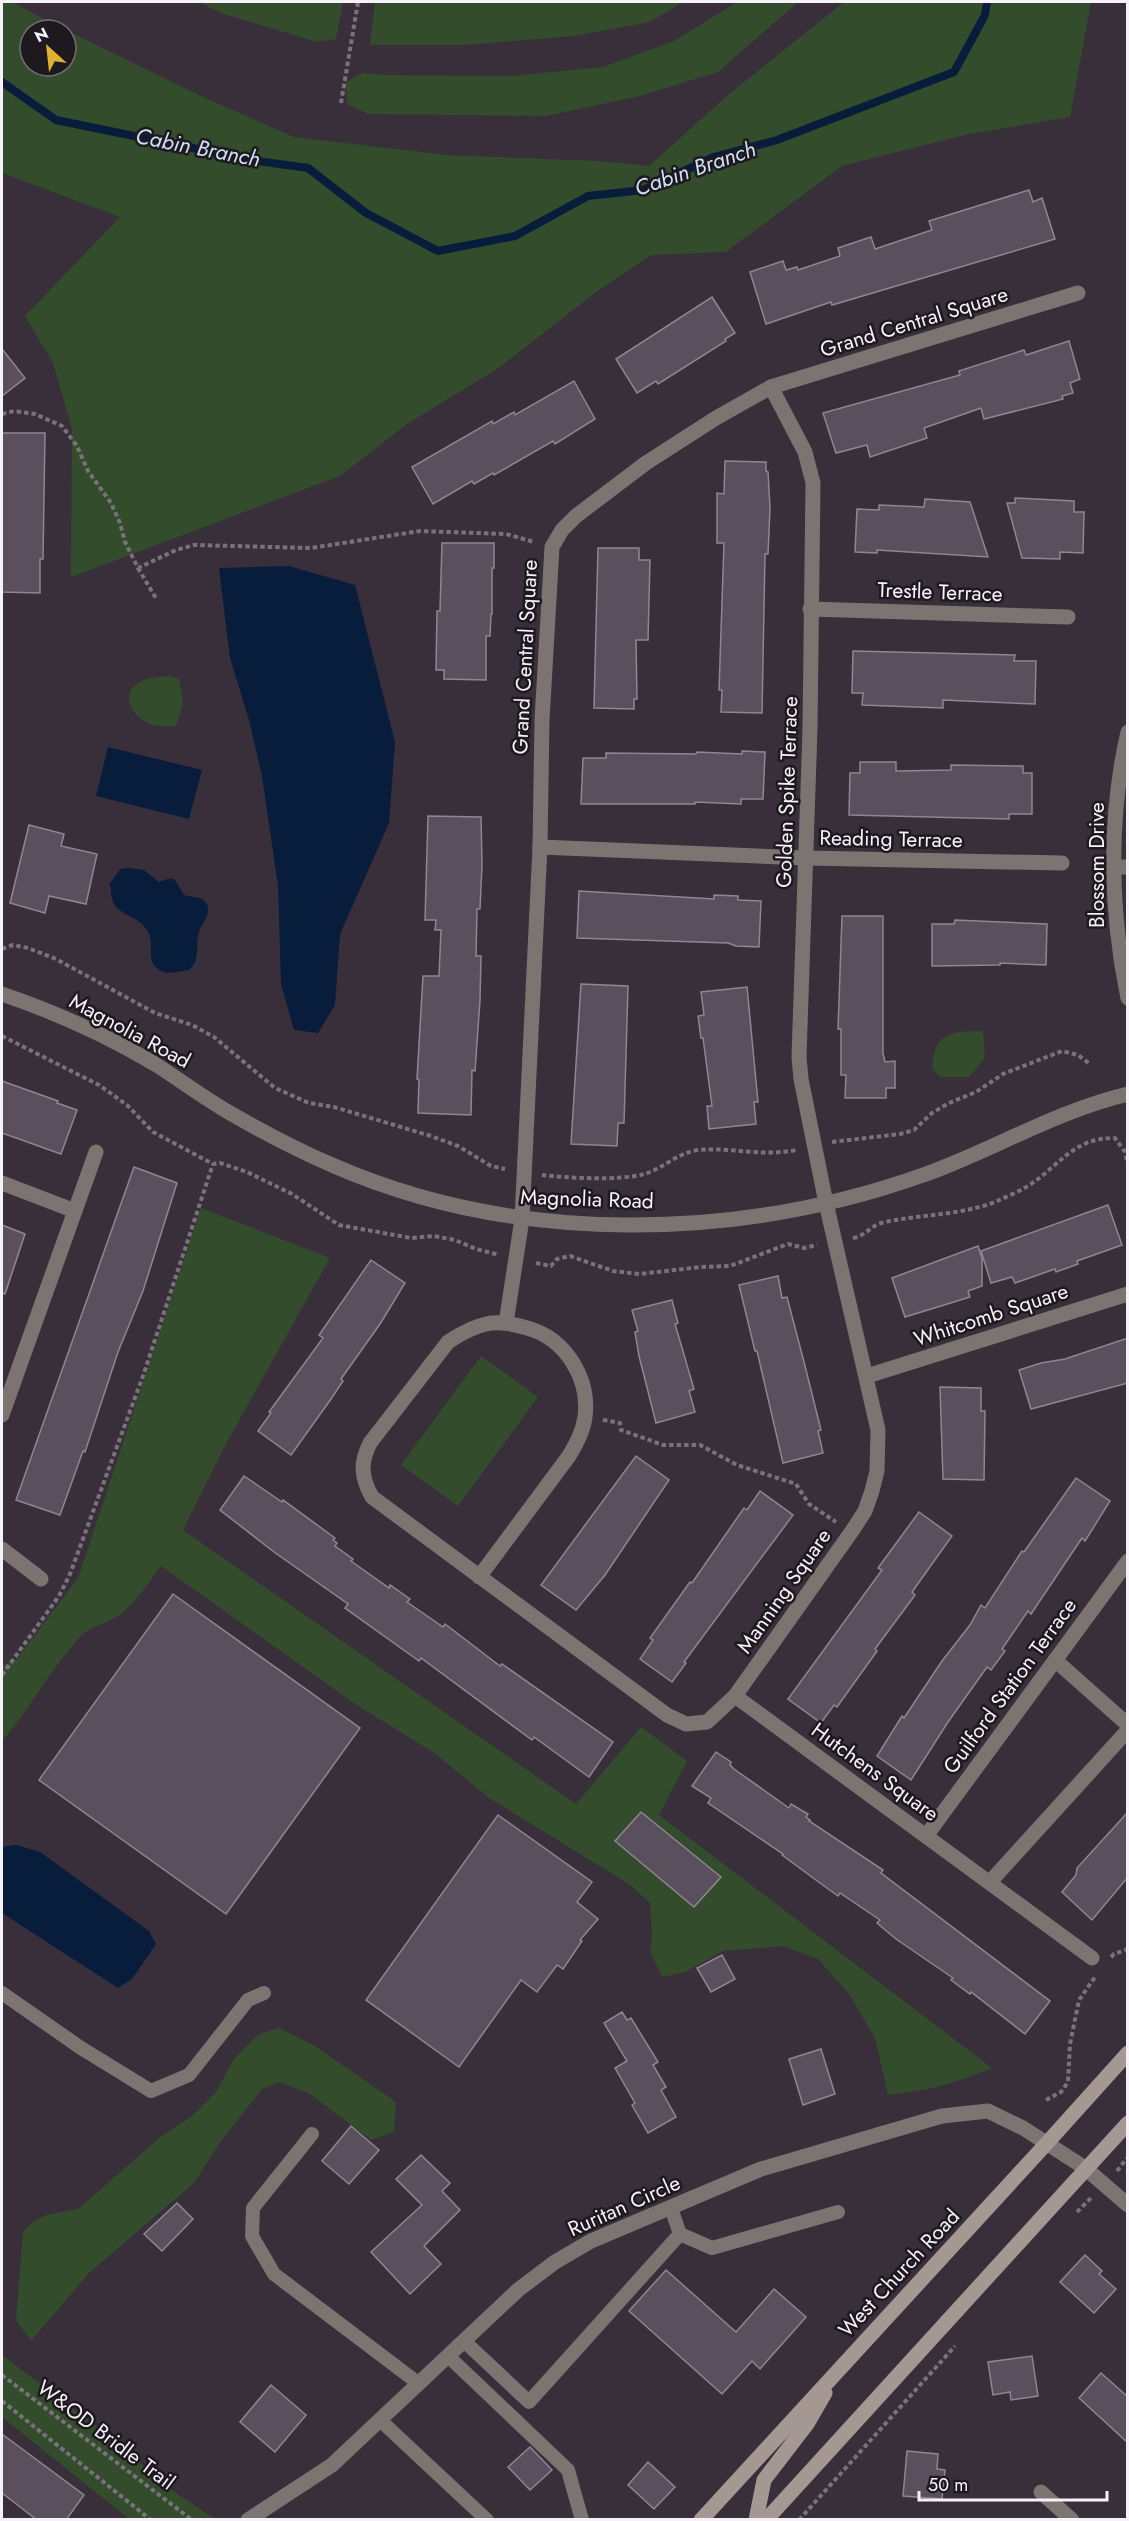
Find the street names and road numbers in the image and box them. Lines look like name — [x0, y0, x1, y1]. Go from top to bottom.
street label: Grand Central Square — [816, 279, 1012, 365]
street label: Grand Central Square — [505, 559, 545, 755]
street label: Trestle Terrace — [877, 575, 1003, 609]
street label: Golden Spike Terrace — [769, 696, 805, 888]
street label: Blossom Drive — [1082, 802, 1112, 928]
street label: Reading Terrace — [819, 823, 963, 855]
street label: Magnolia Road — [64, 986, 196, 1076]
street label: Magnolia Road — [520, 1182, 654, 1216]
street label: Whitcomb Square — [910, 1276, 1072, 1354]
street label: Manning Square — [730, 1522, 838, 1659]
street label: Guilford Station Terrace — [936, 1592, 1084, 1780]
street label: Hutchens Square — [805, 1715, 945, 1829]
street label: Ruritan Circle — [563, 2168, 685, 2244]
street label: West Church Road — [832, 2202, 966, 2344]
street label: W&OD Bridle Trail — [31, 2373, 181, 2497]

